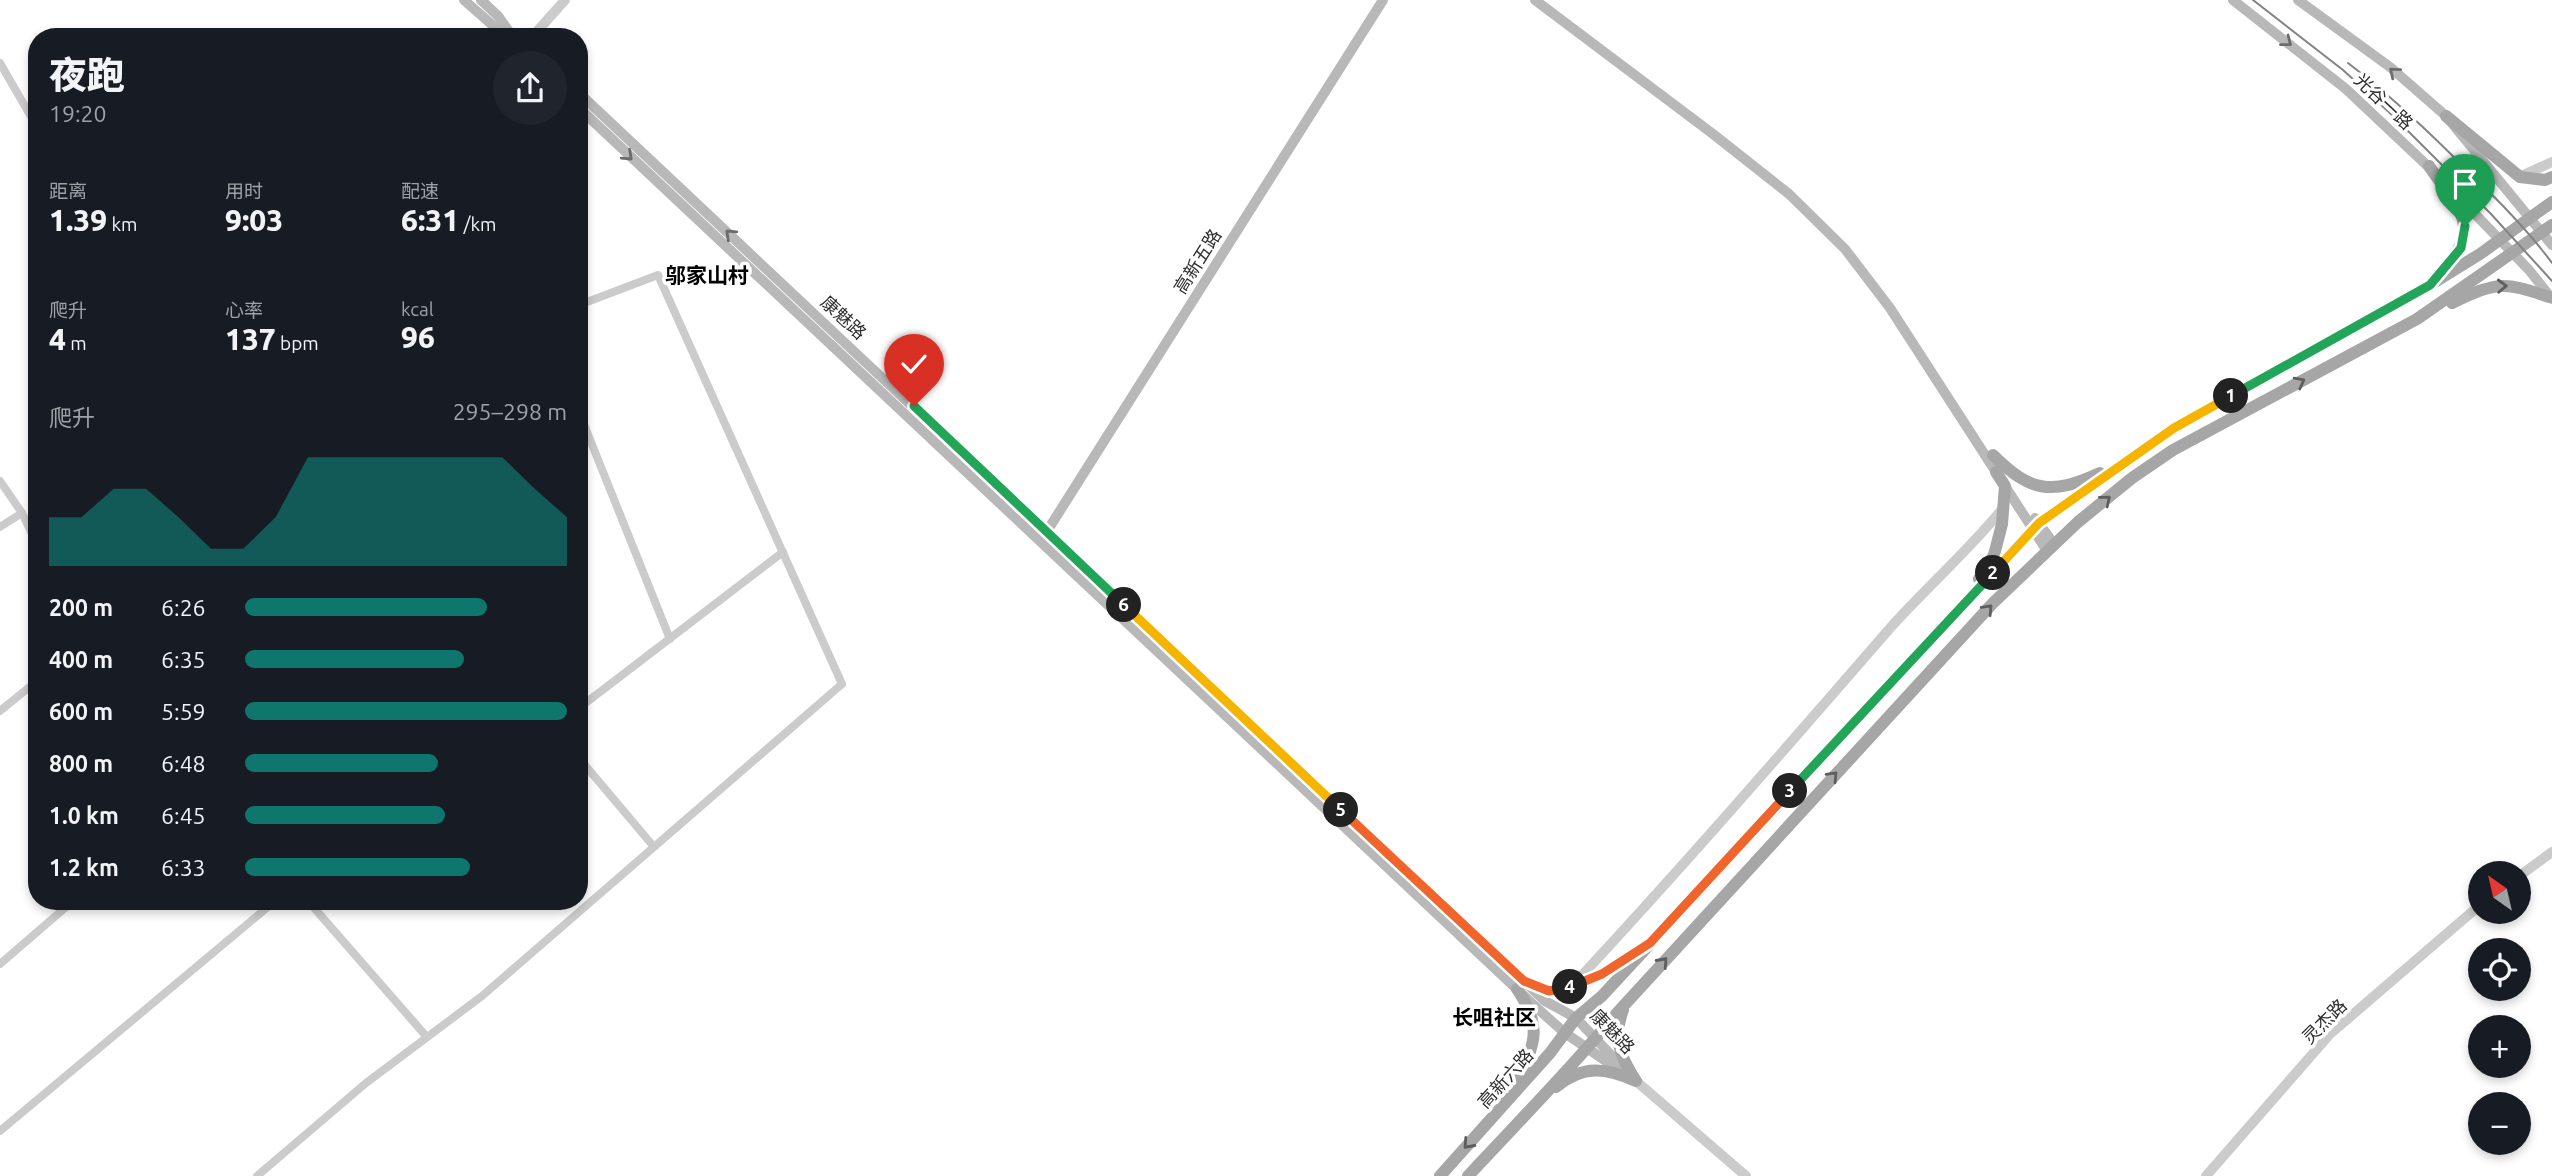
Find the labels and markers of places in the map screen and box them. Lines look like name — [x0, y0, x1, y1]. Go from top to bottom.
pin — [2435, 154, 2495, 226]
pin — [884, 334, 944, 406]
pin: 1 — [2214, 378, 2248, 414]
pin: 2 — [1976, 556, 2010, 590]
pin: 6 — [1106, 588, 1142, 622]
pin: 3 — [1772, 774, 1808, 808]
pin: 5 — [1324, 792, 1358, 828]
pin: 4 — [1552, 970, 1588, 1004]

